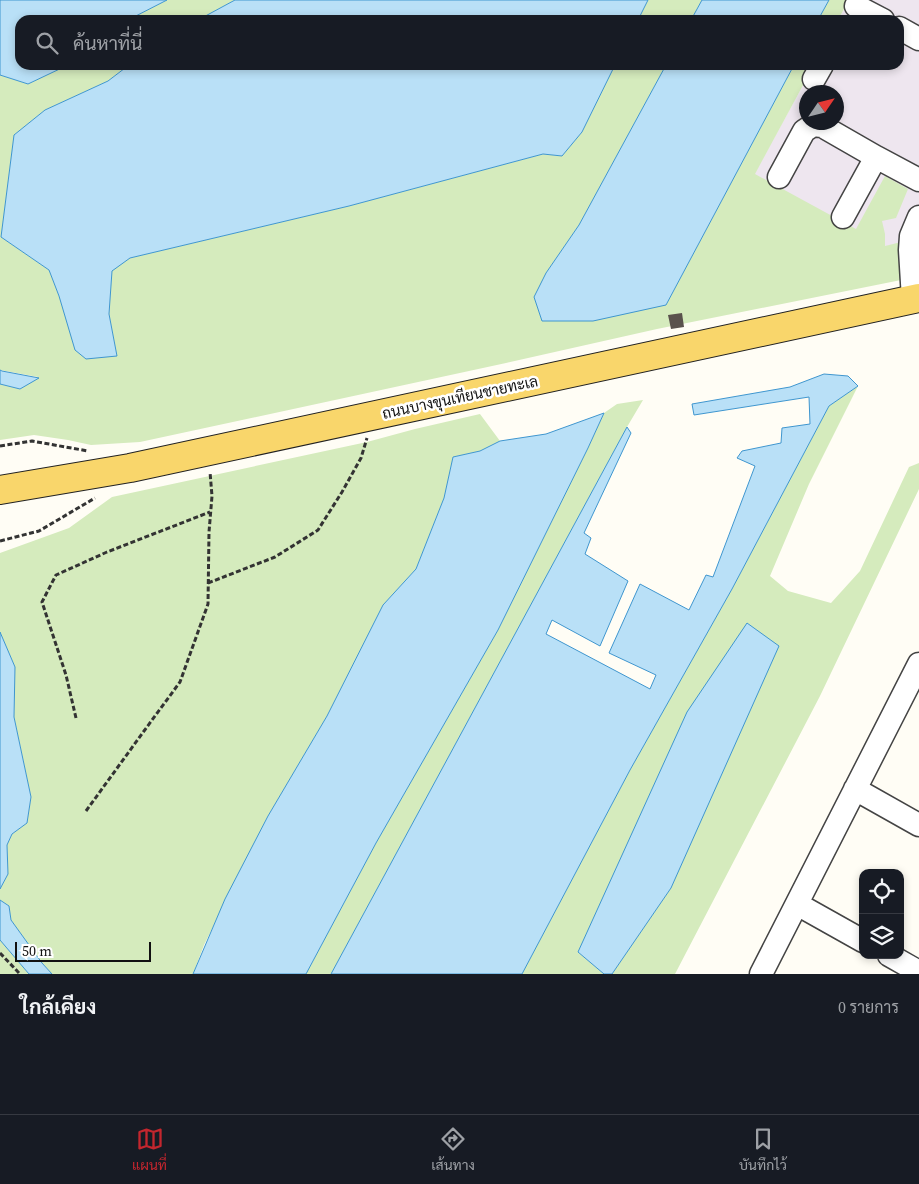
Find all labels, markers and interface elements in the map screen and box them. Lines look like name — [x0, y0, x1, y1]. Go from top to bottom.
search box — [15, 15, 904, 70]
icon: search — [33, 29, 61, 57]
text: ค้นหาที่นี่ — [73, 30, 142, 56]
north arrow — [799, 85, 844, 130]
street label: ถนนบางขุนเทียนชายทะเล — [380, 370, 540, 425]
map controls — [859, 869, 904, 959]
button: locate — [859, 869, 904, 914]
button: layers — [859, 914, 904, 959]
scale bar — [15, 939, 151, 962]
text: 50 m — [22, 941, 52, 961]
text: ใกล้เคียง — [20, 992, 96, 1021]
text: 0 รายการ — [838, 996, 899, 1018]
tab: แผนที่ — [132, 1125, 167, 1175]
tab: เส้นทาง — [431, 1125, 475, 1175]
tab: บันทึกไว้ — [739, 1125, 787, 1175]

